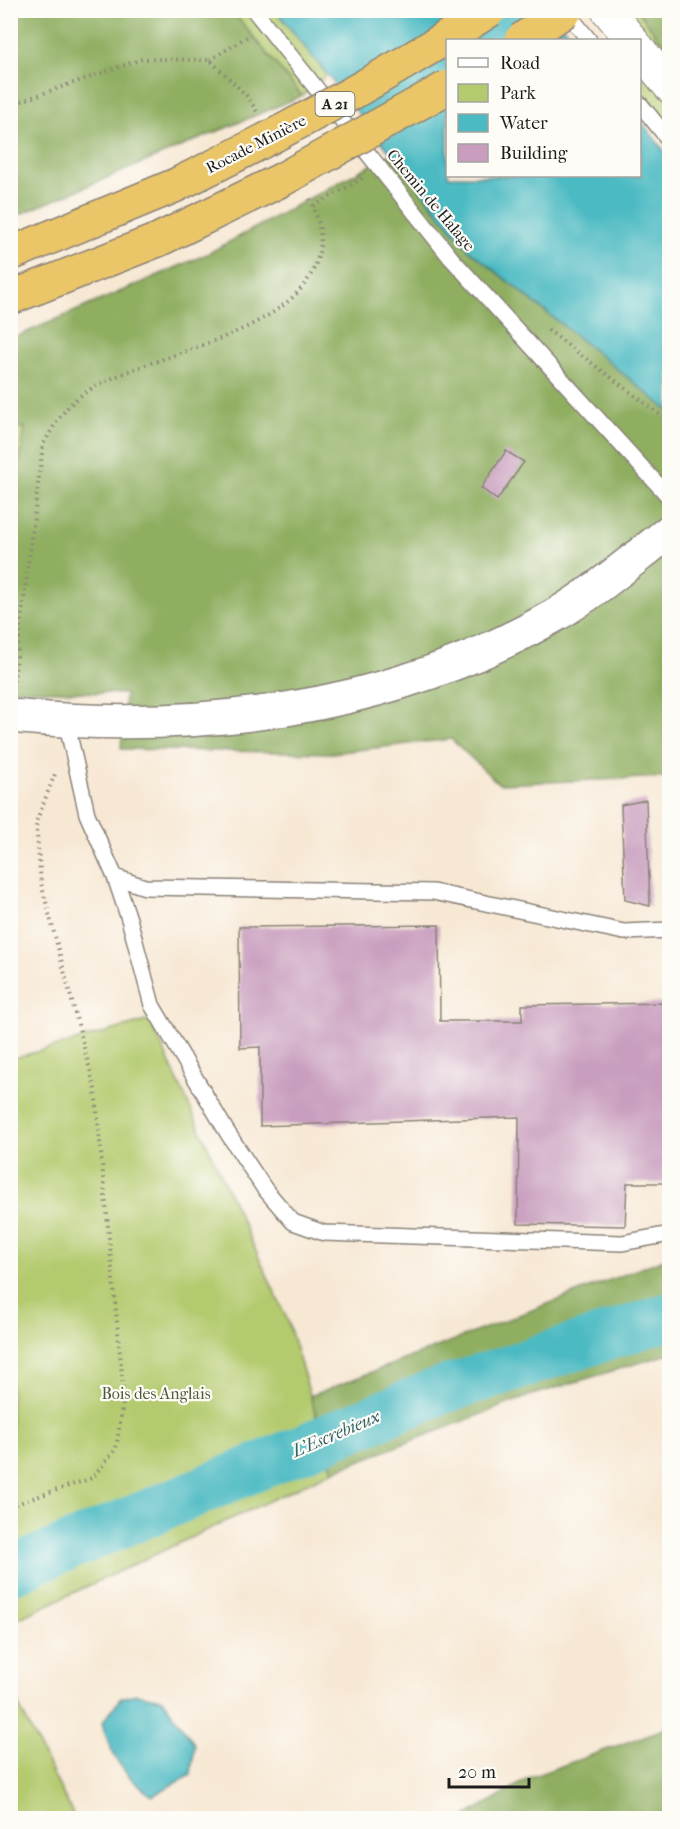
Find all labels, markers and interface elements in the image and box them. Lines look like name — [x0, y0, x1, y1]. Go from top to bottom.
legend — [446, 39, 641, 177]
text: Road — [500, 53, 540, 74]
text: Park — [500, 83, 537, 104]
road number: A 21 — [316, 92, 354, 116]
street label: Rocade Minière — [203, 111, 309, 177]
text: Water — [499, 113, 548, 134]
text: Building — [500, 143, 568, 164]
street label: Chemin de Halage — [383, 145, 479, 255]
park label: Bois des Anglais — [101, 1384, 211, 1403]
water label: L'Escrebieux — [287, 1406, 384, 1463]
scale bar — [449, 1751, 528, 1789]
text: 20 m — [458, 1762, 496, 1783]

